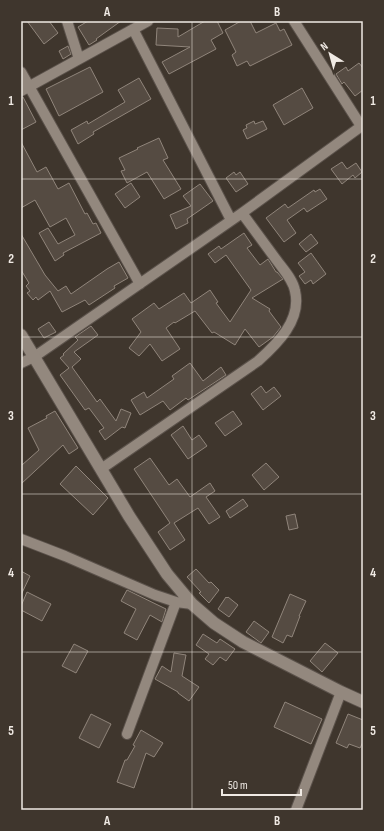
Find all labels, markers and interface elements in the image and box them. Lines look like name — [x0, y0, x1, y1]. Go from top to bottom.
text: A — [103, 4, 111, 20]
text: B — [274, 4, 280, 20]
north arrow — [310, 34, 350, 74]
text: N — [318, 39, 331, 53]
text: 1 — [8, 93, 14, 109]
text: 1 — [370, 93, 376, 109]
text: 2 — [8, 251, 14, 267]
text: 2 — [370, 251, 376, 267]
text: 3 — [8, 408, 14, 424]
text: 3 — [370, 408, 376, 424]
text: 4 — [8, 565, 14, 581]
text: 4 — [370, 565, 376, 581]
text: 5 — [8, 723, 14, 739]
text: 5 — [370, 723, 376, 739]
scale bar — [222, 771, 301, 797]
text: 50 m — [228, 778, 248, 793]
text: A — [103, 813, 111, 829]
text: B — [274, 813, 280, 829]

